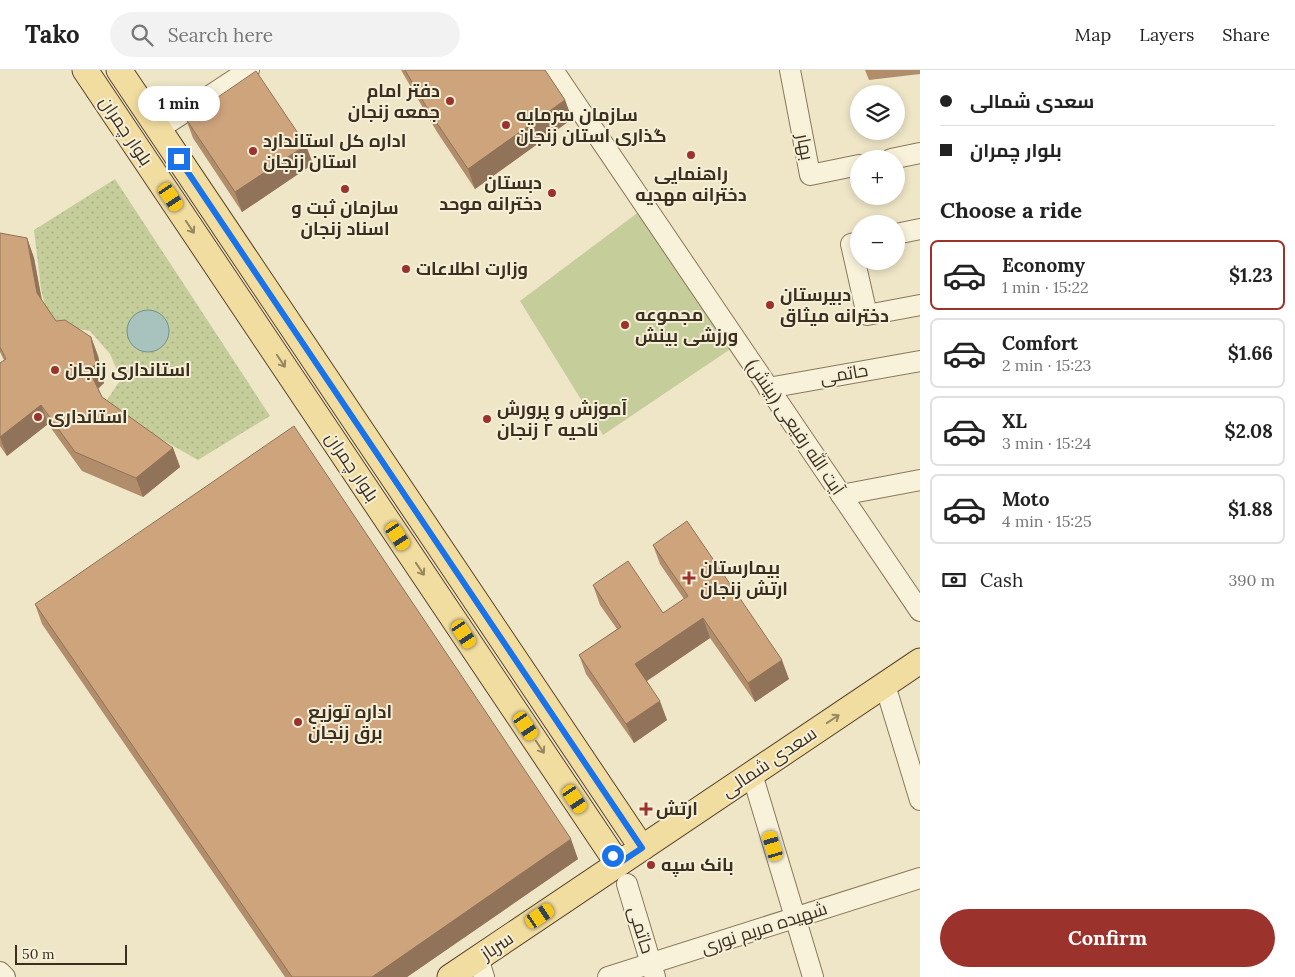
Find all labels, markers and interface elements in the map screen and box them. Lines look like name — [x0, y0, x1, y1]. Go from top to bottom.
search box — [110, 12, 460, 57]
text: Tako — [25, 19, 80, 50]
icon: search — [128, 21, 156, 49]
text: Search here — [168, 23, 273, 47]
text: Map — [1075, 23, 1111, 46]
text: Layers — [1139, 23, 1194, 46]
text: Share — [1222, 23, 1270, 46]
place label: دفتر امام جمعه زنجان — [348, 79, 440, 123]
map controls — [850, 85, 905, 270]
button: layers — [850, 85, 905, 140]
callout: 1 min — [138, 87, 220, 122]
text: سعدی شمالی — [970, 89, 1094, 113]
street label: بلوار چمران — [94, 91, 158, 171]
text: 1 min — [159, 93, 199, 113]
marker: دفتر امام جمعه زنجان — [444, 95, 456, 107]
place label: سازمان سرمایه گذاری استان زنجان — [516, 103, 666, 147]
marker: سازمان سرمایه گذاری استان زنجان — [500, 119, 512, 131]
place label: اداره کل استاندارد استان زنجان — [263, 129, 406, 173]
street label: بهار — [791, 131, 819, 162]
text: بلوار چمران — [970, 138, 1062, 162]
marker: اداره کل استاندارد استان زنجان — [247, 145, 259, 157]
route end — [168, 148, 190, 170]
marker: راهنمایی دخترانه مهدیه — [685, 149, 697, 161]
button: + — [850, 150, 905, 205]
place label: راهنمایی دخترانه مهدیه — [635, 162, 747, 206]
place label: دبستان دخترانه موحد — [439, 171, 542, 215]
car — [156, 180, 185, 214]
marker: سازمان ثبت و اسناد زنجان — [339, 183, 351, 195]
marker: دبستان دخترانه موحد — [546, 187, 558, 199]
place label: سازمان ثبت و اسناد زنجان — [291, 196, 399, 240]
text: Choose a ride — [940, 196, 1082, 224]
button: − — [850, 215, 905, 270]
one-way arrow — [186, 219, 196, 233]
icon: car — [942, 253, 987, 298]
text: Economy — [1002, 253, 1085, 277]
place label: وزارت اطلاعات — [416, 257, 528, 280]
marker: وزارت اطلاعات — [400, 263, 412, 275]
text: $1.23 — [1229, 263, 1273, 287]
text: 1 min · 15:22 — [1002, 277, 1089, 297]
place label: دبیرستان دخترانه میثاق — [780, 283, 889, 327]
marker: دبیرستان دخترانه میثاق — [764, 299, 776, 311]
place label: مجموعه ورزشی بینش — [635, 303, 738, 347]
marker: مجموعه ورزشی بینش — [619, 319, 631, 331]
icon: car — [942, 331, 987, 376]
text: Comfort — [1002, 331, 1078, 355]
text: $1.66 — [1228, 341, 1273, 365]
one-way arrow — [276, 354, 286, 368]
street label: آیت الله رفیعی (بینش) — [741, 354, 850, 499]
text: 2 min · 15:23 — [1002, 355, 1092, 375]
place label: استانداری زنجان — [65, 358, 191, 381]
street label: حاتمی — [818, 358, 870, 389]
marker: استانداری زنجان — [49, 364, 61, 376]
place label: آموزش و پرورش ناحیه ۲ زنجان — [497, 397, 627, 441]
place label: استانداری — [48, 405, 128, 428]
icon: car — [942, 409, 987, 454]
text: XL — [1002, 409, 1027, 433]
marker: استانداری — [32, 411, 44, 423]
marker: آموزش و پرورش ناحیه ۲ زنجان — [481, 413, 493, 425]
text: $2.08 — [1225, 419, 1273, 443]
street label: بلوار چمران — [320, 427, 384, 507]
text: 3 min · 15:24 — [1002, 433, 1092, 453]
icon: car — [942, 487, 987, 532]
text: Moto — [1002, 487, 1049, 511]
text: $1.88 — [1228, 497, 1273, 521]
text: 4 min · 15:25 — [1002, 511, 1092, 531]
car — [383, 519, 412, 553]
place label: بیمارستان ارتش زنجان — [700, 556, 788, 600]
one-way arrow — [415, 562, 426, 576]
icon: cash — [940, 566, 968, 594]
text: Cash — [980, 568, 1023, 592]
text: 390 m — [1228, 570, 1275, 590]
marker: بیمارستان ارتش زنجان — [682, 571, 696, 585]
car — [449, 617, 478, 651]
place label: اداره توزیع برق زنجان — [308, 700, 392, 744]
car — [511, 709, 540, 743]
one-way arrow — [826, 714, 840, 724]
marker: اداره توزیع برق زنجان — [292, 716, 304, 728]
street label: سعدی شمالی — [717, 721, 821, 802]
one-way arrow — [535, 740, 545, 754]
car — [560, 782, 589, 816]
place label: ارتش — [656, 797, 698, 820]
marker: ارتش — [640, 803, 652, 815]
car — [761, 829, 784, 863]
route start — [602, 845, 624, 867]
place label: بانک سپه — [661, 853, 734, 877]
marker: بانک سپه — [645, 859, 657, 871]
street label: شهیده مریم نوری — [698, 896, 830, 960]
car — [523, 901, 556, 931]
street label: حاتمی — [623, 903, 660, 956]
button: Confirm — [940, 909, 1275, 967]
street label: سرباز — [475, 926, 518, 965]
scale bar — [15, 942, 128, 965]
text: 50 m — [22, 945, 55, 963]

